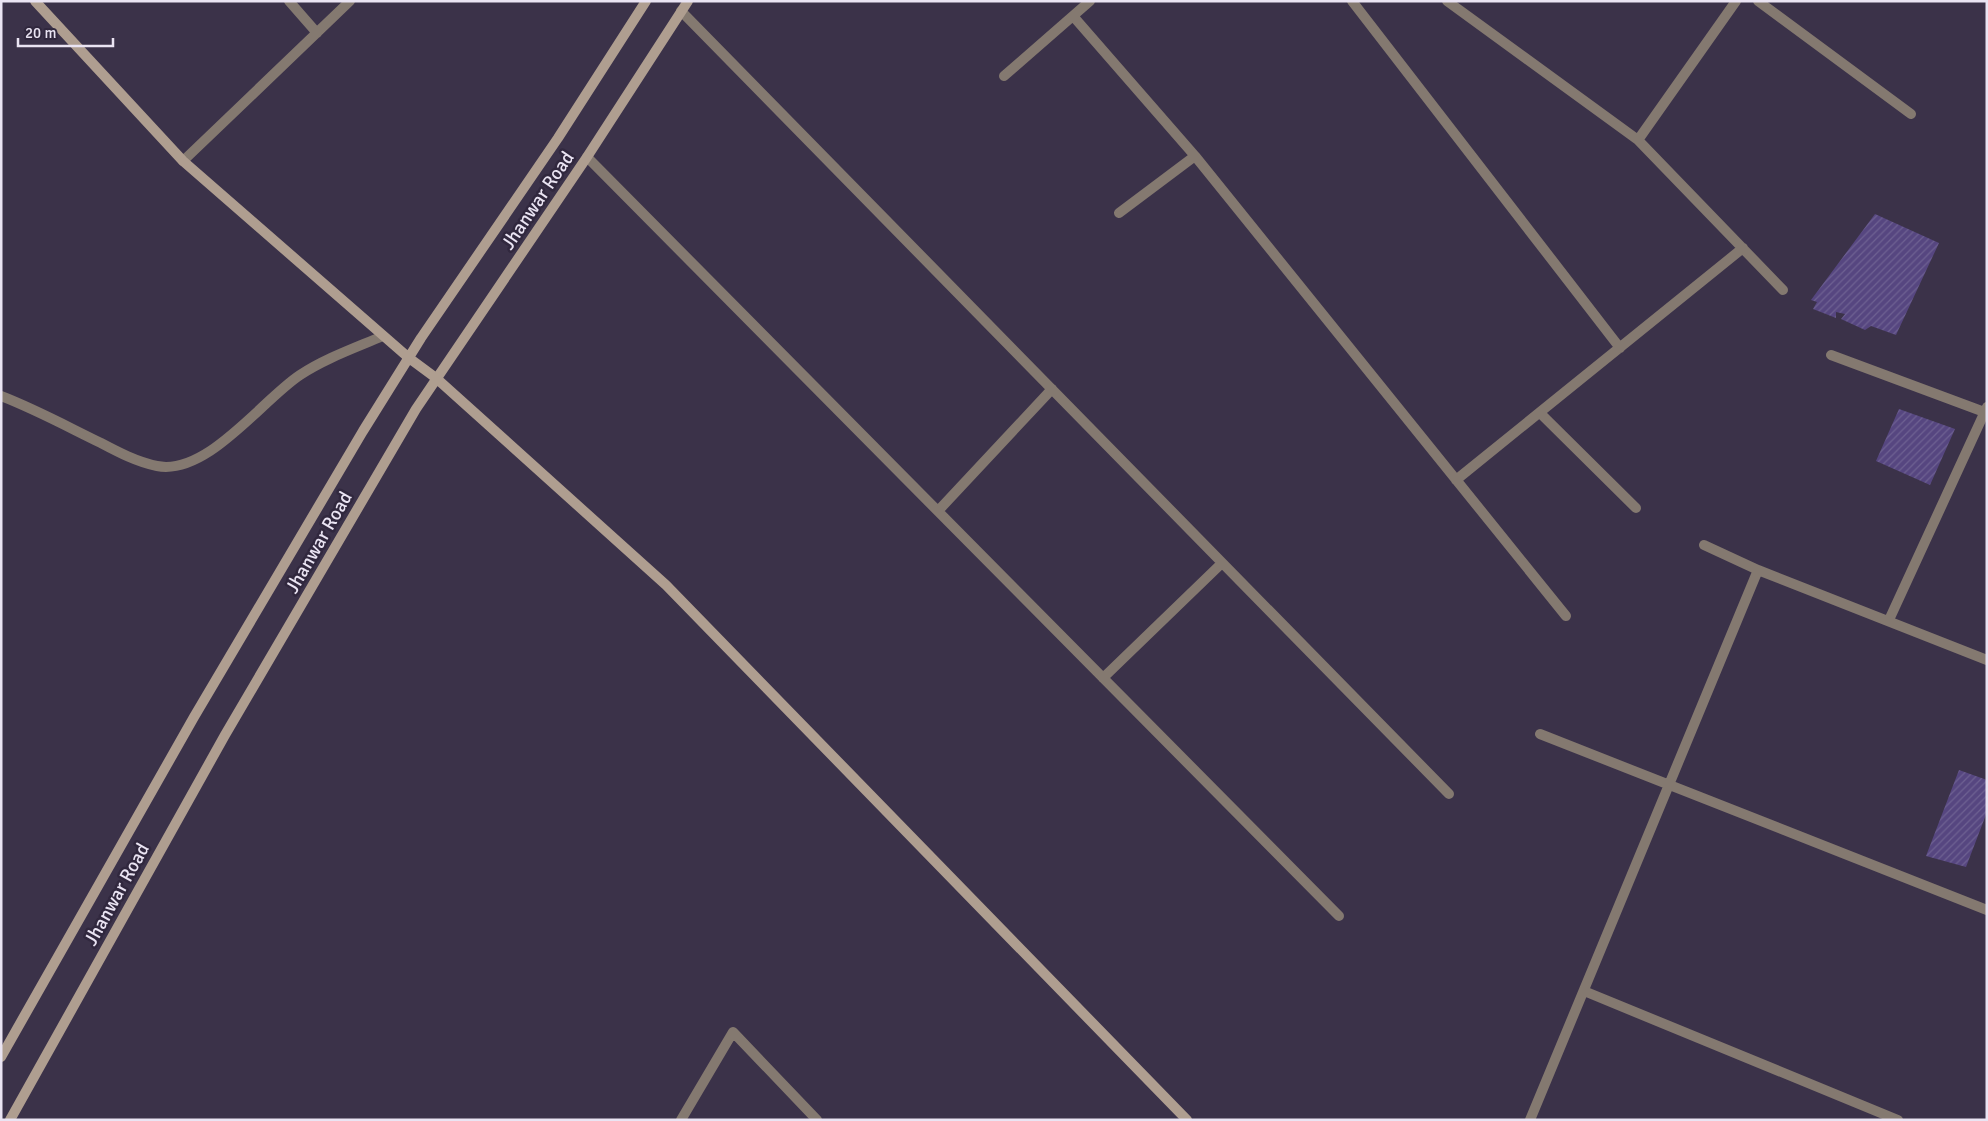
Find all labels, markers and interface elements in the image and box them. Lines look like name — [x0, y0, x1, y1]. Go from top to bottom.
scale bar — [18, 15, 112, 47]
text: 20 m — [25, 24, 56, 42]
street label: Jhanwar Road — [496, 147, 580, 254]
street label: Jhanwar Road — [280, 487, 358, 598]
street label: Jhanwar Road — [79, 839, 155, 950]

